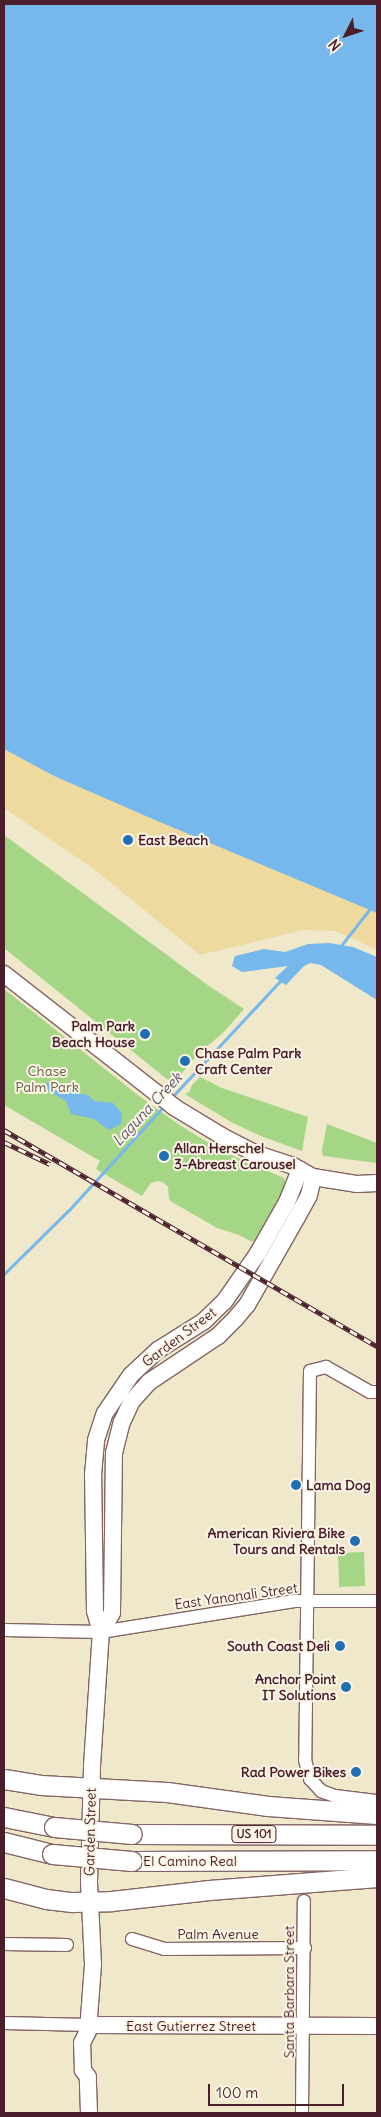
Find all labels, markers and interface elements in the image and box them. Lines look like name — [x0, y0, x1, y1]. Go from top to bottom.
north arrow — [321, 10, 371, 60]
text: N — [325, 35, 345, 54]
place label: East Beach — [138, 832, 208, 848]
marker: East Beach — [122, 834, 134, 846]
place label: Palm Park Beach House — [52, 1018, 135, 1050]
marker: Palm Park Beach House — [139, 1028, 151, 1040]
place label: Chase Palm Park Craft Center — [195, 1045, 301, 1078]
marker: Chase Palm Park Craft Center — [179, 1055, 191, 1067]
park label: Chase Palm Park — [15, 1063, 79, 1096]
water label: Laguna Creek — [108, 1069, 186, 1149]
place label: Allan Herschel 3-Abreast Carousel — [174, 1140, 296, 1172]
marker: Allan Herschel 3-Abreast Carousel — [158, 1150, 170, 1162]
street label: Garden Street — [139, 1304, 219, 1370]
place label: Lama Dog — [306, 1477, 371, 1493]
marker: Lama Dog — [290, 1479, 302, 1491]
place label: American Riviera Bike Tours and Rentals — [208, 1525, 345, 1558]
marker: American Riviera Bike Tours and Rentals — [349, 1535, 361, 1547]
street label: East Yanonali Street — [173, 1579, 299, 1613]
place label: South Coast Deli — [227, 1638, 330, 1654]
marker: South Coast Deli — [334, 1640, 346, 1652]
place label: Anchor Point IT Solutions — [255, 1671, 336, 1704]
marker: Anchor Point IT Solutions — [340, 1681, 352, 1693]
place label: Rad Power Bikes — [241, 1764, 346, 1780]
marker: Rad Power Bikes — [350, 1766, 362, 1778]
street label: Garden Street — [81, 1788, 99, 1876]
road number: US 101 — [230, 1825, 278, 1844]
street label: El Camino Real — [143, 1853, 237, 1869]
street label: Palm Avenue — [177, 1926, 259, 1942]
street label: Santa Barbara Street — [281, 1926, 297, 2058]
street label: East Gutierrez Street — [126, 2018, 256, 2034]
scale bar — [211, 2074, 347, 2106]
text: 100 m — [216, 2083, 258, 2102]

